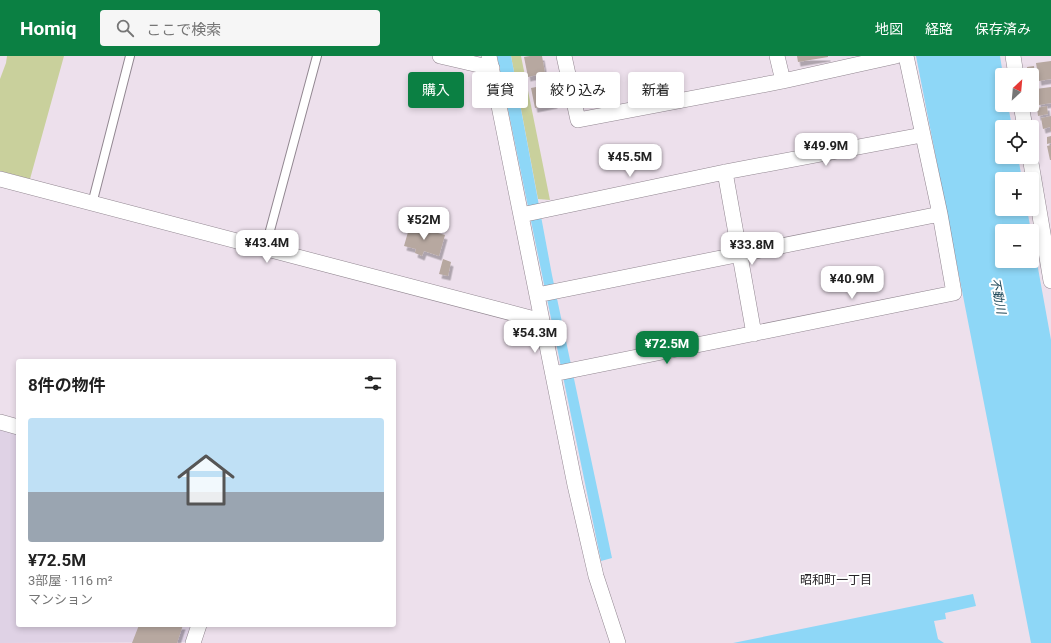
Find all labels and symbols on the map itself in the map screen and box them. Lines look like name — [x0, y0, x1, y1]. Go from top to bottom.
north arrow — [995, 68, 1039, 112]
pin: ¥49.9M — [793, 133, 859, 167]
pin: ¥45.5M — [597, 144, 663, 178]
pin: ¥52M — [400, 207, 448, 241]
pin: ¥43.4M — [234, 230, 300, 264]
pin: ¥33.8M — [719, 232, 785, 266]
pin: ¥40.9M — [819, 266, 885, 300]
water label: 不動川 — [988, 277, 1009, 317]
pin: ¥54.3M — [502, 320, 568, 354]
pin: ¥72.5M — [634, 331, 700, 365]
district label: 昭和町一丁目 — [800, 573, 872, 587]

